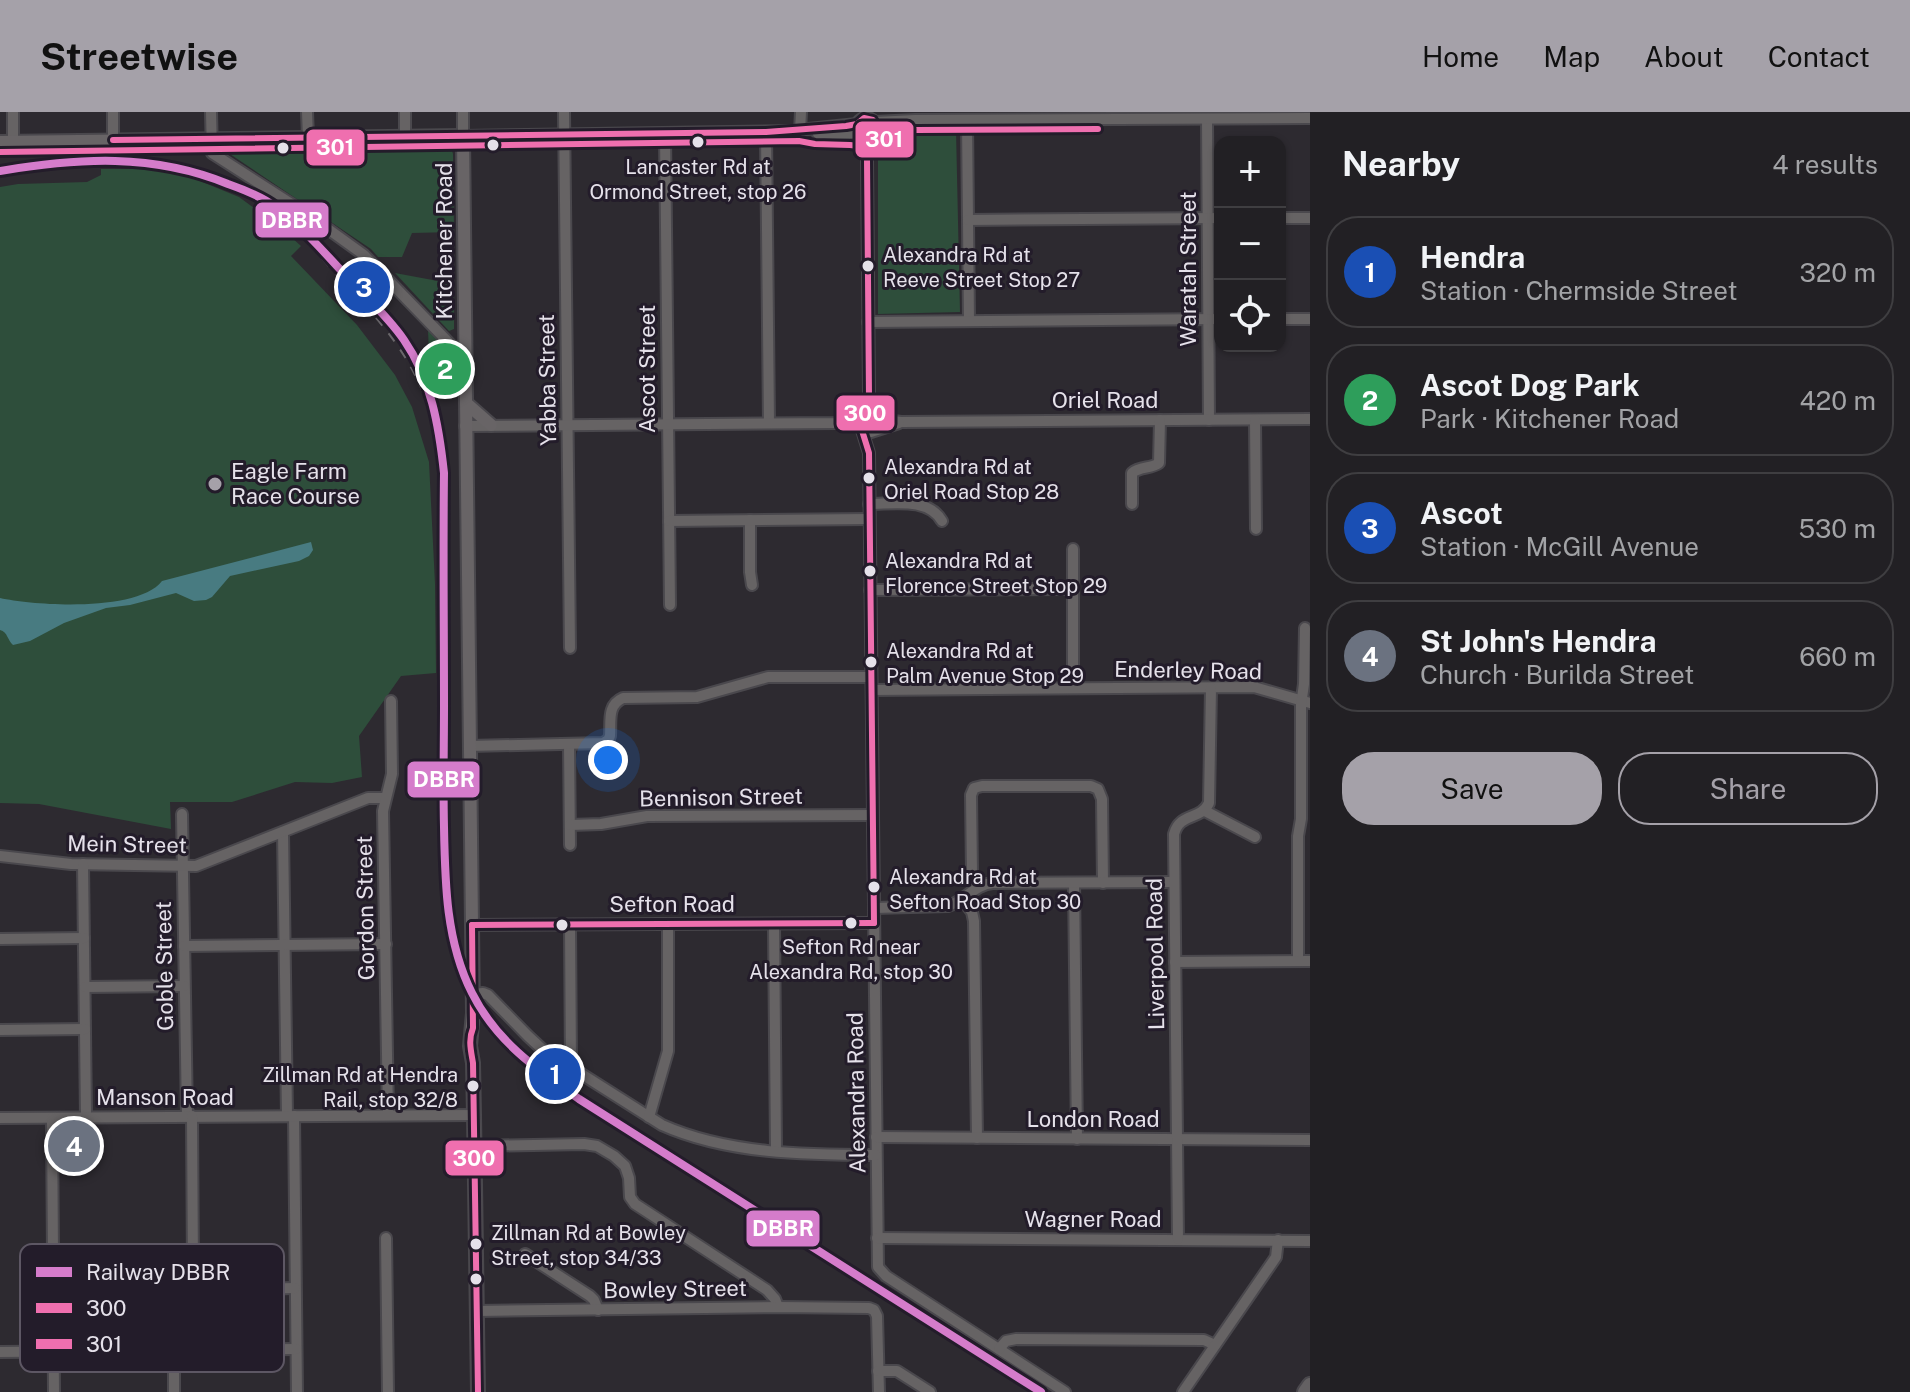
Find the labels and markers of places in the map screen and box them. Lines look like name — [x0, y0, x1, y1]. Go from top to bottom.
marker: Lancaster Rd at Ormond Street, stop 26 — [690, 134, 706, 150]
unlabelled marker — [485, 137, 501, 153]
unlabelled marker — [275, 140, 291, 156]
place label: Lancaster Rd at Ormond Street, stop 26 — [589, 155, 807, 204]
place label: Alexandra Rd at Reeve Street Stop 27 — [883, 243, 1080, 292]
pin: 3 — [338, 257, 390, 317]
marker: Alexandra Rd at Reeve Street Stop 27 — [860, 258, 876, 274]
pin: 2 — [419, 339, 471, 399]
place label: Alexandra Rd at Oriel Road Stop 28 — [884, 455, 1059, 504]
place label: Eagle Farm Race Course — [231, 458, 360, 509]
marker: Alexandra Rd at Oriel Road Stop 28 — [861, 470, 877, 486]
marker: Eagle Farm Race Course — [206, 475, 224, 493]
place label: Alexandra Rd at Florence Street Stop 29 — [885, 549, 1107, 598]
marker: Alexandra Rd at Florence Street Stop 29 — [862, 563, 878, 579]
place label: Alexandra Rd at Palm Avenue Stop 29 — [886, 639, 1084, 688]
marker: Alexandra Rd at Palm Avenue Stop 29 — [863, 654, 879, 670]
place label: Alexandra Rd at Sefton Road Stop 30 — [889, 865, 1081, 914]
marker: Alexandra Rd at Sefton Road Stop 30 — [866, 879, 882, 895]
marker: Sefton Rd near Alexandra Rd, stop 30 — [843, 915, 859, 931]
unlabelled marker — [554, 917, 570, 933]
place label: Sefton Rd near Alexandra Rd, stop 30 — [749, 935, 953, 984]
pin: 1 — [529, 1044, 581, 1104]
place label: Zillman Rd at Hendra Rail, stop 32/8 — [262, 1063, 458, 1112]
marker: Zillman Rd at Hendra Rail, stop 32/8 — [465, 1078, 481, 1094]
pin: 4 — [48, 1116, 100, 1176]
place label: Zillman Rd at Bowley Street, stop 34/33 — [491, 1221, 686, 1270]
marker: Zillman Rd at Bowley Street, stop 34/33 — [468, 1236, 484, 1252]
unlabelled marker — [468, 1271, 484, 1287]

